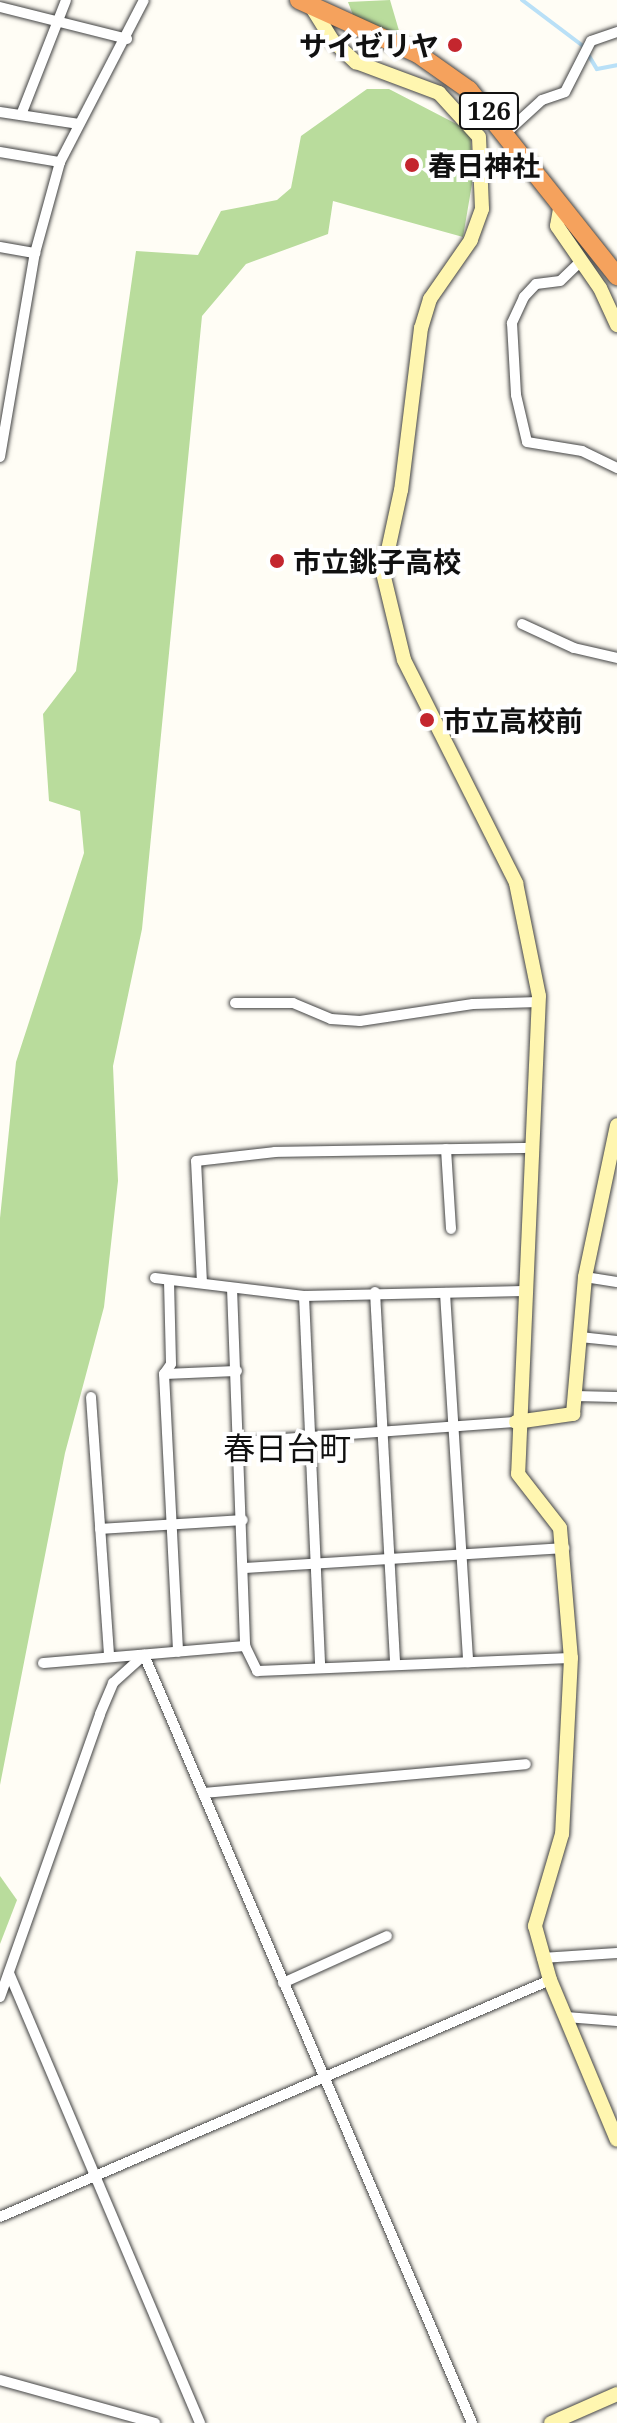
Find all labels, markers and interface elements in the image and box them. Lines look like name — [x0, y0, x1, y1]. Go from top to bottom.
place label: サイゼリヤ — [299, 28, 439, 62]
marker: サイゼリヤ — [446, 36, 464, 54]
road number: 126 — [457, 89, 521, 133]
place label: 春日神社 — [428, 148, 540, 182]
marker: 春日神社 — [403, 156, 421, 174]
place label: 市立銚子高校 — [293, 544, 461, 578]
marker: 市立銚子高校 — [268, 552, 286, 570]
place label: 市立高校前 — [443, 703, 583, 737]
marker: 市立高校前 — [418, 711, 436, 729]
district label: 春日台町 — [223, 1429, 351, 1467]

